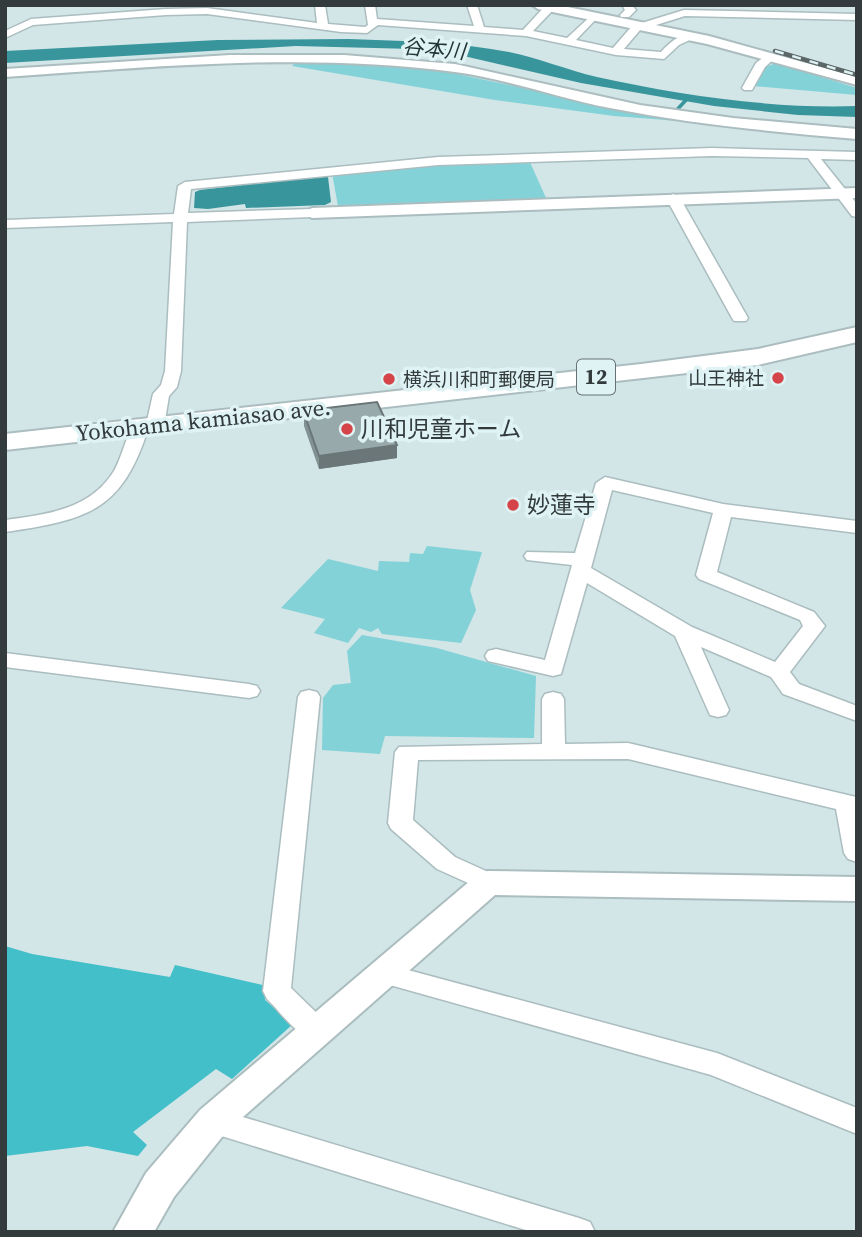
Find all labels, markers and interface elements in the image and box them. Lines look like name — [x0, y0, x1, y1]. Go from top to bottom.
water label: 谷本川 — [401, 31, 469, 66]
road number: 12 — [577, 360, 615, 394]
place label: 山王神社 — [688, 365, 764, 391]
place label: 横浜川和町郵便局 — [403, 366, 555, 392]
marker: 山王神社 — [770, 370, 786, 386]
marker: 横浜川和町郵便局 — [381, 371, 397, 387]
street label: Yokohama kamiasao ave. — [74, 391, 332, 449]
place label: 川和児童ホーム — [361, 413, 521, 445]
marker: 川和児童ホーム — [339, 421, 355, 437]
place label: 妙蓮寺 — [527, 489, 596, 521]
marker: 妙蓮寺 — [505, 497, 521, 513]

